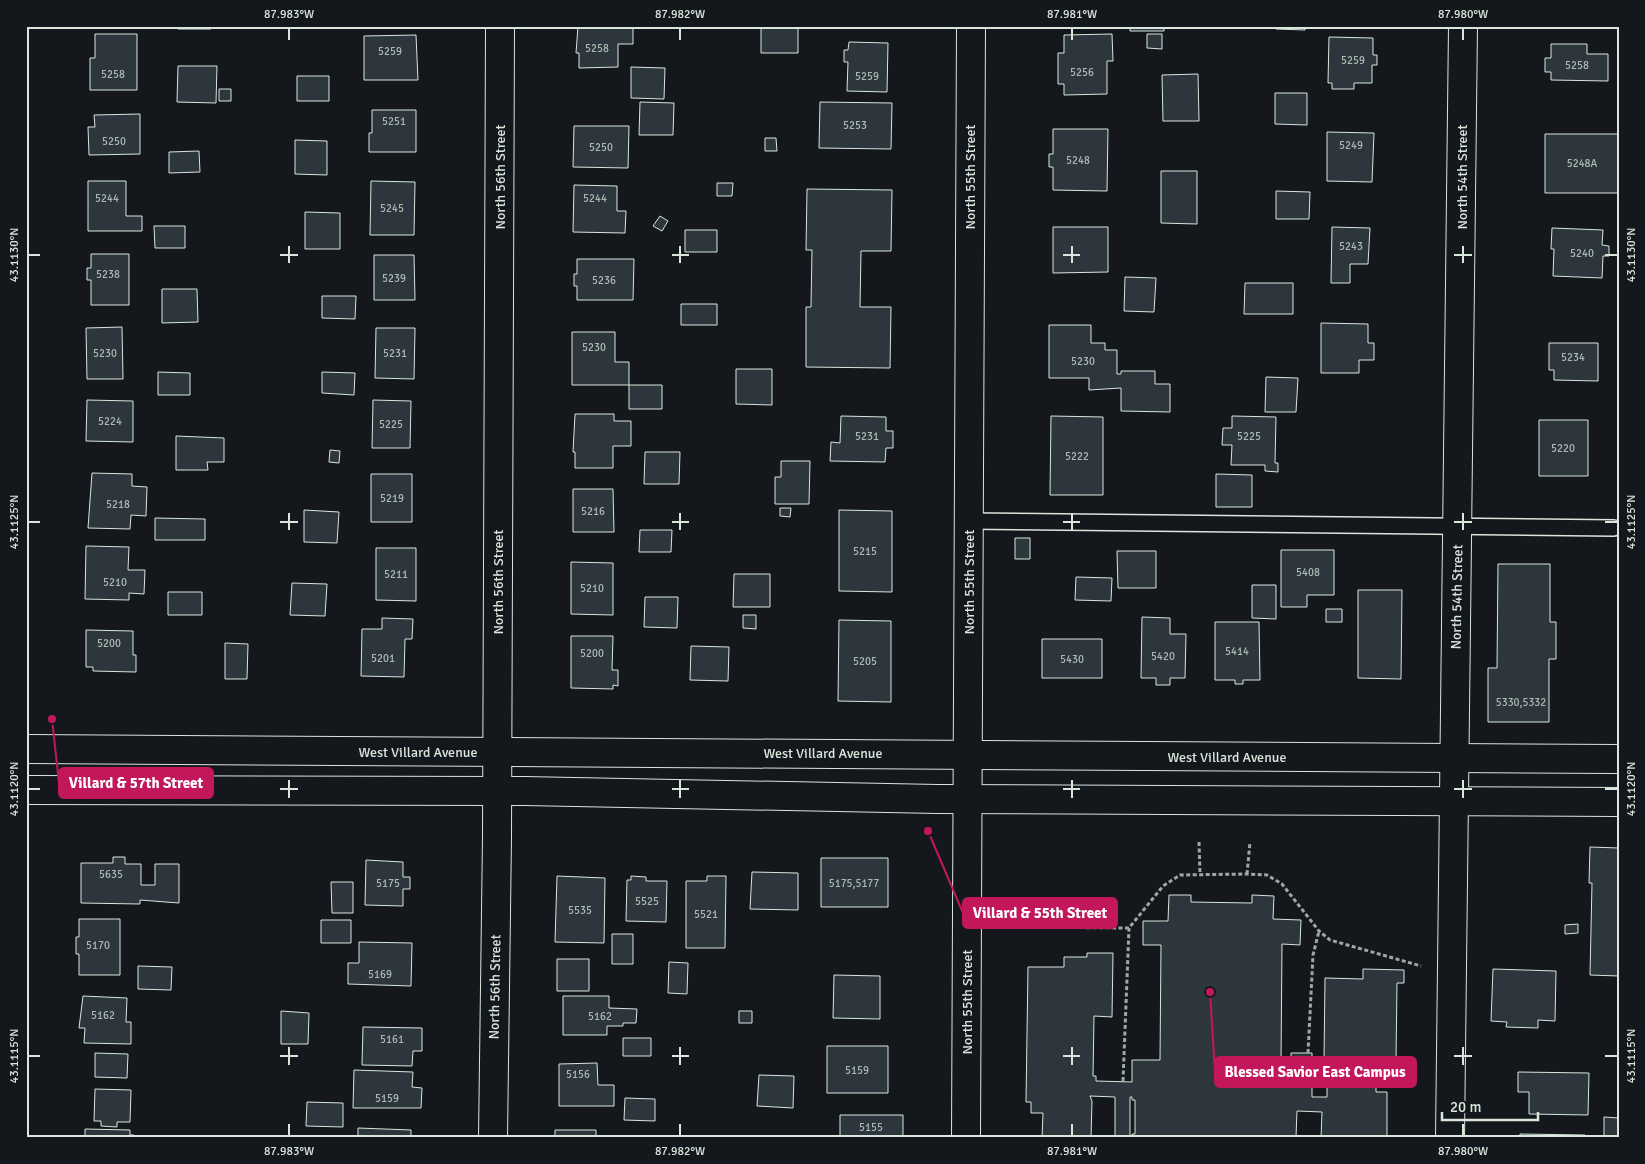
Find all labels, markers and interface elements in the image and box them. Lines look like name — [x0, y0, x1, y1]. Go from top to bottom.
text: 87.983°W — [264, 7, 314, 22]
text: 87.982°W — [655, 7, 705, 22]
text: 87.981°W — [1047, 7, 1097, 22]
text: 87.980°W — [1438, 7, 1488, 22]
house number: 5258 — [585, 42, 609, 55]
house number: 5259 — [378, 45, 402, 58]
house number: 5259 — [1341, 54, 1365, 67]
house number: 5258 — [1565, 59, 1589, 72]
house number: 5256 — [1070, 66, 1094, 79]
house number: 5258 — [101, 68, 125, 81]
house number: 5259 — [855, 70, 879, 83]
house number: 5251 — [382, 115, 406, 128]
house number: 5253 — [843, 119, 867, 132]
street label: North 56th Street — [492, 124, 509, 230]
street label: North 55th Street — [962, 124, 979, 230]
street label: North 54th Street — [1454, 124, 1471, 230]
house number: 5250 — [102, 135, 126, 148]
house number: 5249 — [1339, 139, 1363, 152]
house number: 5250 — [589, 141, 613, 154]
house number: 5248 — [1066, 154, 1090, 167]
house number: 5248A — [1567, 157, 1598, 170]
house number: 5244 — [95, 192, 119, 205]
house number: 5244 — [583, 192, 607, 205]
house number: 5245 — [380, 202, 404, 215]
text: 43.1130°N — [7, 228, 22, 282]
text: 43.1130°N — [1624, 228, 1639, 282]
house number: 5243 — [1339, 240, 1363, 253]
house number: 5240 — [1570, 247, 1594, 260]
house number: 5238 — [96, 268, 120, 281]
house number: 5239 — [382, 272, 406, 285]
house number: 5236 — [592, 274, 616, 287]
house number: 5230 — [582, 341, 606, 354]
house number: 5230 — [93, 347, 117, 360]
house number: 5231 — [383, 347, 407, 360]
house number: 5234 — [1561, 351, 1585, 364]
house number: 5230 — [1071, 355, 1095, 368]
house number: 5224 — [98, 415, 122, 428]
house number: 5225 — [379, 418, 403, 431]
house number: 5231 — [855, 430, 879, 443]
house number: 5225 — [1237, 430, 1261, 443]
house number: 5220 — [1551, 442, 1575, 455]
house number: 5222 — [1065, 450, 1089, 463]
house number: 5219 — [380, 492, 404, 505]
text: 43.1125°N — [7, 495, 22, 549]
text: 43.1125°N — [1624, 495, 1639, 549]
house number: 5218 — [106, 498, 130, 511]
house number: 5216 — [581, 505, 605, 518]
street label: North 56th Street — [490, 529, 507, 635]
street label: North 55th Street — [961, 529, 978, 635]
street label: North 54th Street — [1448, 544, 1466, 650]
house number: 5215 — [853, 545, 877, 558]
house number: 5408 — [1296, 566, 1320, 579]
house number: 5211 — [384, 568, 408, 581]
house number: 5210 — [103, 576, 127, 589]
house number: 5210 — [580, 582, 604, 595]
house number: 5200 — [97, 637, 121, 650]
house number: 5414 — [1225, 645, 1249, 658]
house number: 5200 — [580, 647, 604, 660]
house number: 5420 — [1151, 650, 1175, 663]
house number: 5201 — [371, 652, 395, 665]
house number: 5430 — [1060, 653, 1084, 666]
house number: 5205 — [853, 655, 877, 668]
house number: 5330,5332 — [1496, 696, 1546, 709]
street label: West Villard Avenue — [359, 744, 477, 761]
street label: West Villard Avenue — [764, 745, 882, 762]
street label: West Villard Avenue — [1168, 749, 1286, 766]
text: 43.1120°N — [7, 762, 22, 816]
text: 43.1120°N — [1624, 762, 1639, 816]
callout: Villard & 57th Street — [59, 768, 213, 798]
text: Villard & 57th Street — [69, 774, 204, 792]
house number: 5635 — [99, 868, 123, 881]
house number: 5175 — [376, 877, 400, 890]
house number: 5175,5177 — [829, 877, 879, 890]
house number: 5525 — [635, 895, 659, 908]
callout: Villard & 55th Street — [963, 898, 1117, 928]
house number: 5535 — [568, 904, 592, 917]
text: Villard & 55th Street — [973, 904, 1108, 922]
house number: 5521 — [694, 908, 718, 921]
street label: North 56th Street — [486, 934, 504, 1040]
house number: 5170 — [86, 939, 110, 952]
street label: North 55th Street — [959, 949, 976, 1055]
house number: 5169 — [368, 968, 392, 981]
house number: 5162 — [91, 1009, 115, 1022]
house number: 5162 — [588, 1010, 612, 1023]
text: 43.1115°N — [7, 1029, 22, 1083]
text: 43.1115°N — [1624, 1029, 1639, 1083]
house number: 5161 — [380, 1033, 404, 1046]
callout: Blessed Savior East Campus — [1215, 1057, 1416, 1087]
text: Blessed Savior East Campus — [1224, 1063, 1406, 1081]
house number: 5159 — [845, 1064, 869, 1077]
house number: 5156 — [566, 1068, 590, 1081]
scale bar — [1442, 1089, 1539, 1121]
house number: 5159 — [375, 1092, 399, 1105]
text: 20 m — [1450, 1098, 1481, 1116]
house number: 5155 — [859, 1121, 883, 1134]
text: 87.983°W — [264, 1144, 314, 1159]
text: 87.982°W — [655, 1144, 705, 1159]
text: 87.981°W — [1047, 1144, 1097, 1159]
text: 87.980°W — [1438, 1144, 1488, 1159]

